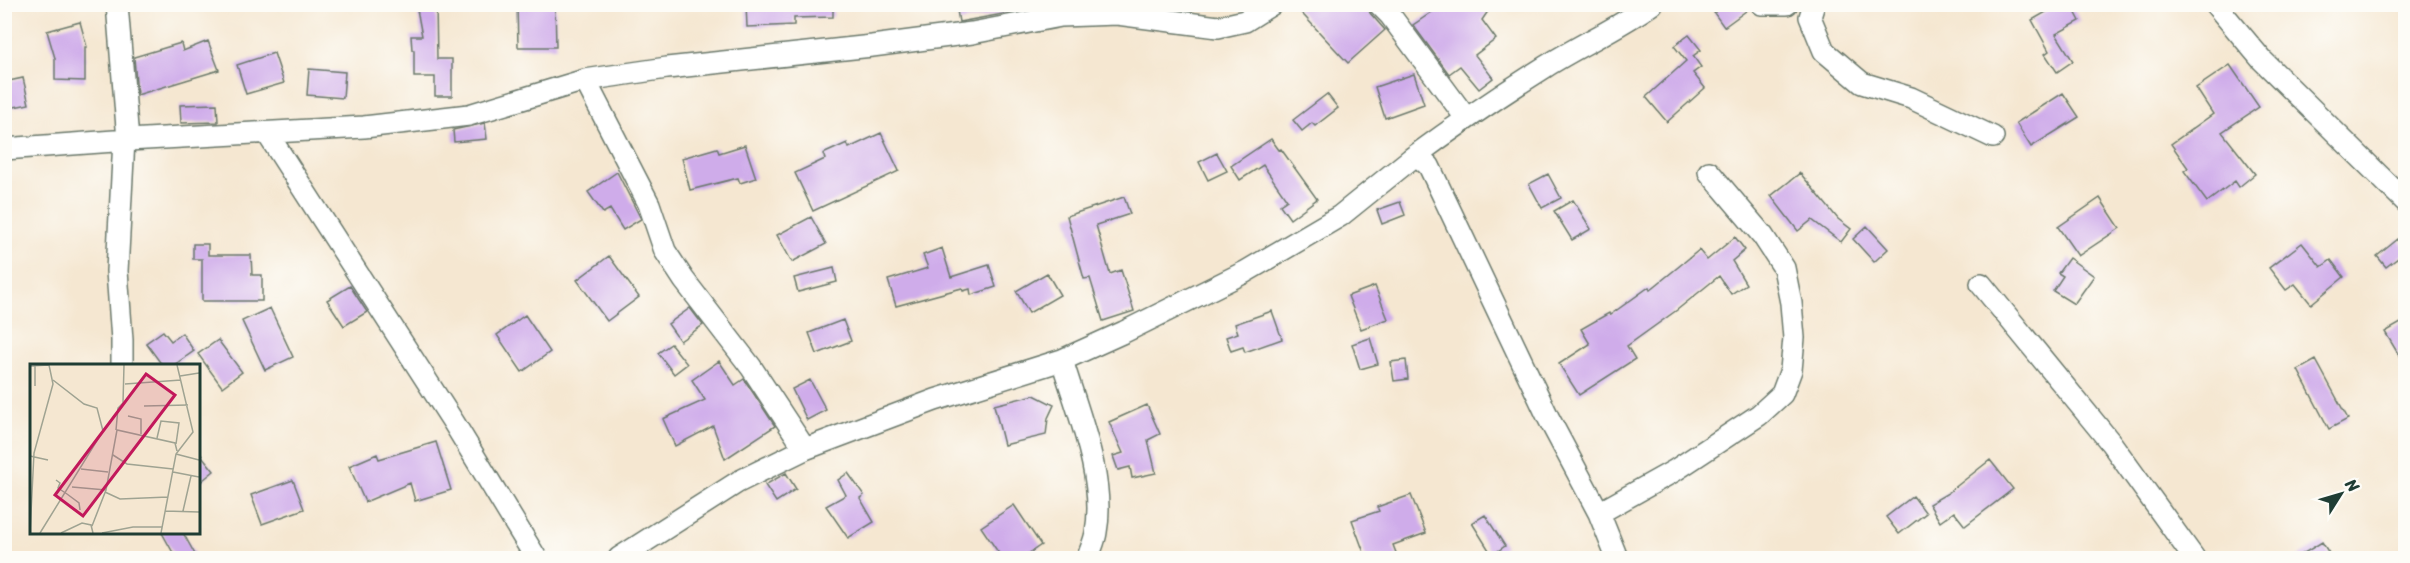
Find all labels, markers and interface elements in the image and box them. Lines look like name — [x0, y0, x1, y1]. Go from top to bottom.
inset map — [30, 364, 200, 533]
north arrow — [2311, 464, 2371, 524]
text: N — [2337, 471, 2368, 499]

